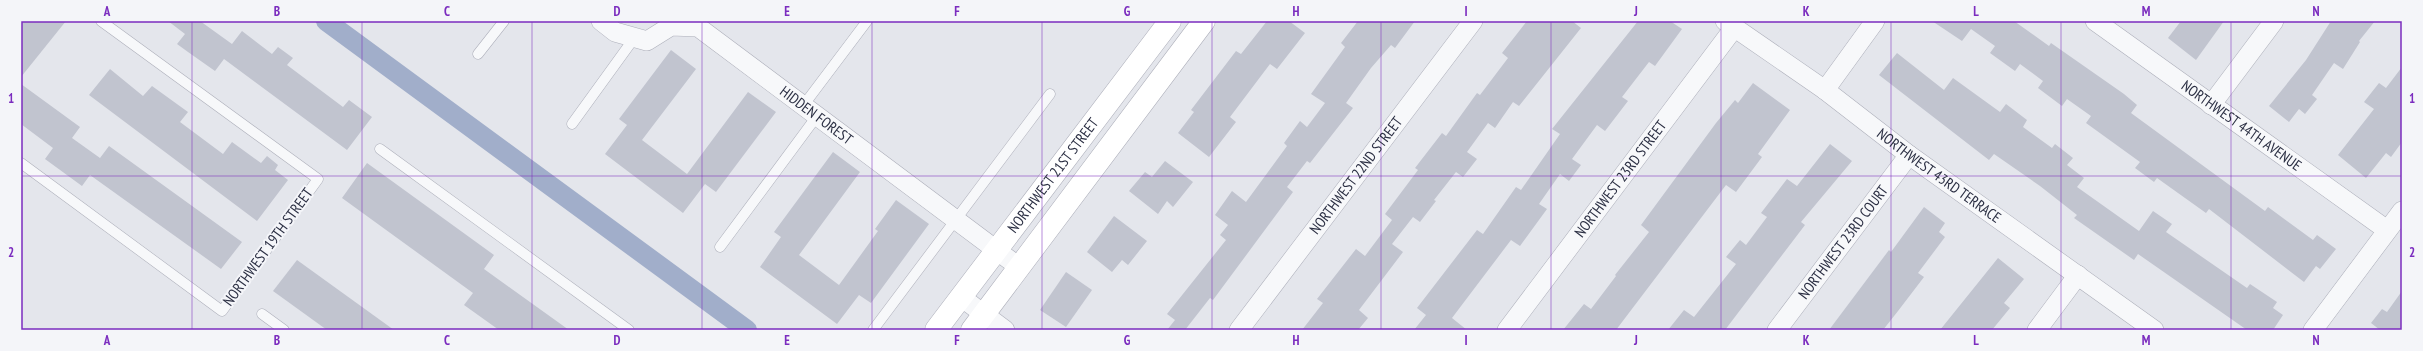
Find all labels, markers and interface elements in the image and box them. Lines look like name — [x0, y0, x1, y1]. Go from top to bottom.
text: A — [103, 3, 111, 20]
text: B — [274, 3, 280, 20]
text: C — [444, 3, 450, 20]
text: D — [614, 3, 621, 20]
text: E — [784, 3, 790, 20]
text: F — [954, 3, 960, 20]
text: G — [1124, 3, 1131, 20]
text: H — [1293, 3, 1300, 20]
text: I — [1464, 3, 1468, 20]
text: J — [1633, 3, 1638, 20]
text: K — [1803, 3, 1810, 20]
text: L — [1973, 3, 1979, 20]
text: M — [2142, 3, 2151, 20]
text: N — [2312, 3, 2320, 20]
street label: NORTHWEST 44TH AVENUE — [2178, 76, 2305, 175]
street label: HIDDEN FOREST — [776, 82, 857, 149]
text: 1 — [8, 90, 14, 107]
text: 1 — [2409, 90, 2415, 107]
street label: NORTHWEST 22ND STREET — [1305, 112, 1407, 238]
street label: NORTHWEST 21ST STREET — [1003, 114, 1103, 236]
street label: NORTHWEST 23RD STREET — [1570, 116, 1670, 241]
street label: NORTHWEST 43RD TERRACE — [1873, 124, 2005, 227]
street label: NORTHWEST 23RD COURT — [1794, 181, 1892, 303]
street label: NORTHWEST 19TH STREET — [218, 184, 317, 309]
text: 2 — [8, 244, 14, 261]
text: 2 — [2409, 244, 2415, 261]
text: A — [103, 332, 111, 349]
text: B — [274, 332, 280, 349]
text: C — [444, 332, 450, 349]
text: D — [614, 332, 621, 349]
text: E — [784, 332, 790, 349]
text: F — [954, 332, 960, 349]
text: G — [1124, 332, 1131, 349]
text: H — [1293, 332, 1300, 349]
text: I — [1464, 332, 1468, 349]
text: J — [1633, 332, 1638, 349]
text: K — [1803, 332, 1810, 349]
text: L — [1973, 332, 1979, 349]
text: M — [2142, 332, 2151, 349]
text: N — [2312, 332, 2320, 349]

